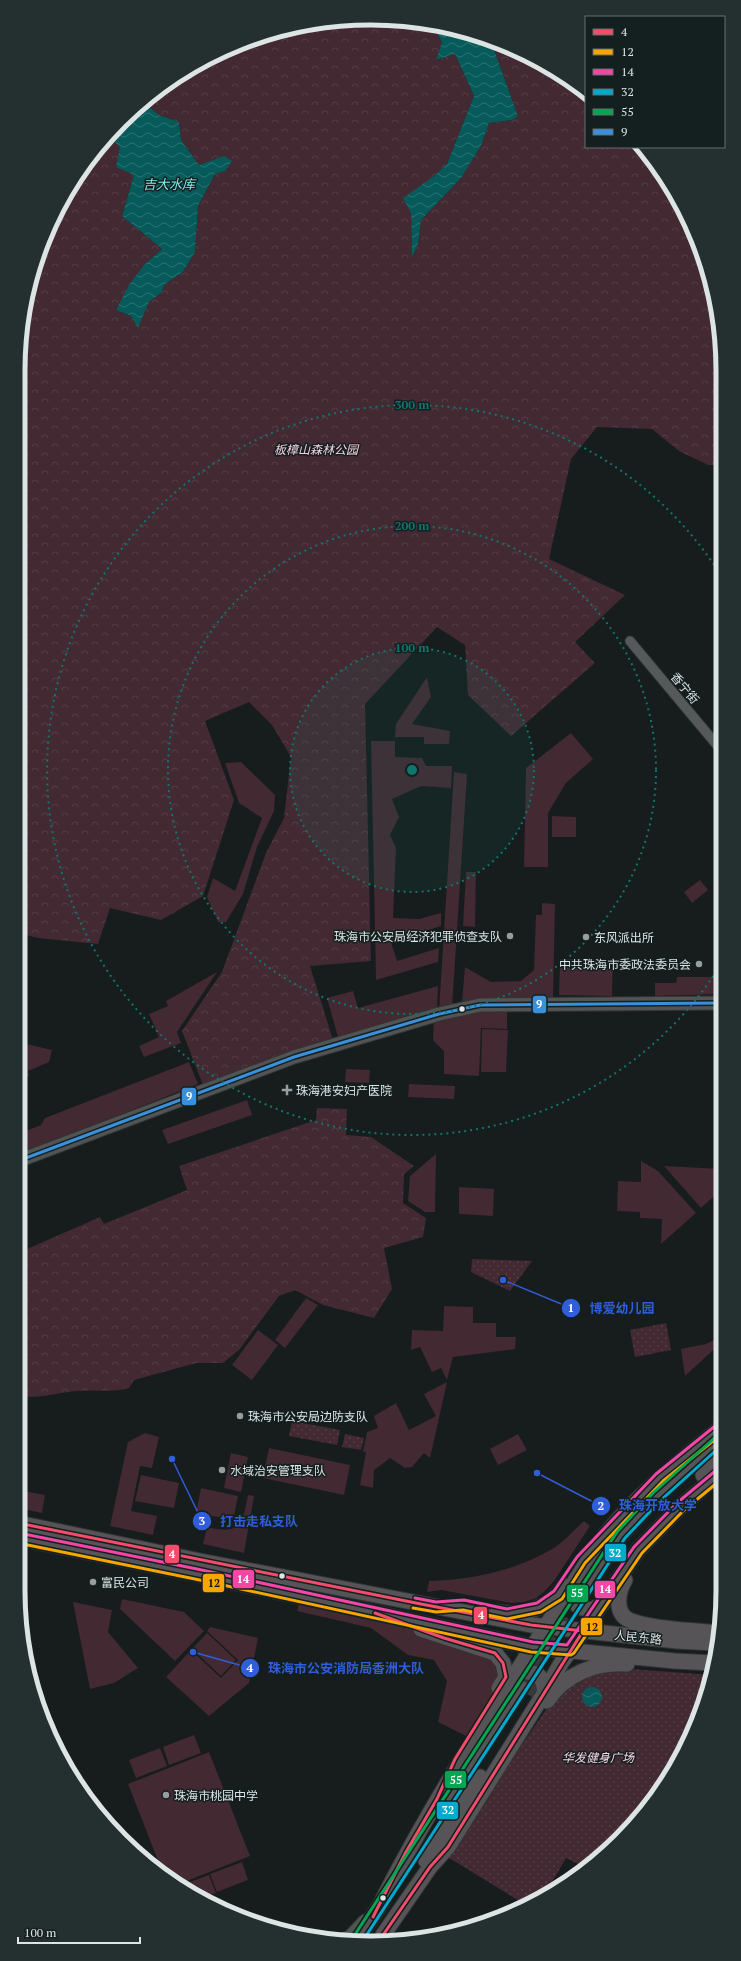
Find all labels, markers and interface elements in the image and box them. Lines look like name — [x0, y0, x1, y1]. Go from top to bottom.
legend — [585, 16, 725, 148]
text: 4 — [621, 24, 628, 39]
text: 12 — [621, 44, 634, 59]
text: 14 — [621, 64, 634, 79]
text: 32 — [621, 84, 634, 99]
text: 55 — [621, 104, 634, 119]
text: 9 — [621, 124, 627, 139]
water label: 吉大水库 — [143, 175, 197, 193]
text: 300 m — [395, 397, 429, 412]
park label: 板樟山森林公园 — [274, 442, 360, 457]
text: 200 m — [395, 518, 429, 533]
text: 100 m — [395, 640, 429, 655]
street label: 香宁街 — [668, 669, 702, 707]
centre of rings — [405, 763, 419, 777]
place label: 珠海市公安局经济犯罪侦查支队 — [334, 929, 502, 944]
place label: 东风派出所 — [594, 930, 654, 945]
marker: 珠海市公安局经济犯罪侦查支队 — [505, 931, 515, 941]
marker: 东风派出所 — [581, 932, 591, 942]
place label: 中共珠海市委政法委员会 — [559, 957, 691, 972]
marker: 中共珠海市委政法委员会 — [694, 959, 704, 969]
line badge: 9 — [532, 995, 547, 1014]
text: 9 — [536, 997, 542, 1011]
unlabelled marker — [457, 1004, 467, 1014]
place label: 珠海港安妇产医院 — [296, 1083, 392, 1098]
marker: 珠海港安妇产医院 — [281, 1084, 293, 1096]
line badge: 9 — [181, 1087, 197, 1106]
text: 9 — [186, 1089, 192, 1103]
callout: 博爱幼儿园 — [561, 1296, 662, 1321]
text: 博爱幼儿园 — [589, 1299, 655, 1317]
text: 1 — [568, 1300, 574, 1315]
place label: 珠海市公安局边防支队 — [248, 1409, 368, 1424]
marker: 珠海市公安局边防支队 — [235, 1411, 245, 1421]
place label: 水域治安管理支队 — [230, 1463, 326, 1478]
marker: 水域治安管理支队 — [217, 1465, 227, 1475]
callout: 珠海开放大学 — [591, 1493, 705, 1518]
text: 珠海开放大学 — [619, 1496, 697, 1514]
text: 2 — [598, 1498, 605, 1513]
callout: 打击走私支队 — [192, 1509, 306, 1534]
text: 打击走私支队 — [220, 1512, 298, 1530]
text: 3 — [199, 1513, 206, 1528]
line badge: 32 — [604, 1543, 627, 1562]
line badge: 4 — [164, 1544, 180, 1564]
text: 32 — [609, 1546, 621, 1560]
text: 4 — [169, 1547, 176, 1561]
line badge: 14 — [232, 1569, 255, 1589]
unlabelled marker — [277, 1571, 287, 1581]
text: 14 — [237, 1572, 250, 1586]
line badge: 12 — [202, 1573, 225, 1593]
place label: 富民公司 — [101, 1575, 149, 1590]
text: 12 — [208, 1576, 220, 1590]
marker: 富民公司 — [88, 1577, 98, 1587]
line badge: 14 — [594, 1580, 616, 1599]
text: 14 — [599, 1582, 612, 1596]
line badge: 55 — [566, 1584, 589, 1603]
text: 55 — [571, 1586, 583, 1600]
line badge: 4 — [473, 1606, 488, 1625]
text: 4 — [478, 1608, 485, 1622]
line badge: 12 — [580, 1617, 603, 1636]
text: 12 — [586, 1620, 598, 1634]
street label: 人民东路 — [613, 1627, 663, 1647]
callout: 珠海市公安消防局香洲大队 — [240, 1656, 432, 1681]
text: 珠海市公安消防局香洲大队 — [268, 1659, 424, 1677]
text: 4 — [247, 1660, 254, 1675]
park label: 华发健身广场 — [562, 1750, 635, 1765]
line badge: 55 — [444, 1770, 467, 1789]
text: 55 — [450, 1773, 462, 1787]
place label: 珠海市桃园中学 — [174, 1788, 258, 1803]
marker: 珠海市桃园中学 — [161, 1790, 171, 1800]
line badge: 32 — [436, 1801, 459, 1820]
text: 32 — [442, 1803, 454, 1817]
unlabelled marker — [378, 1893, 388, 1903]
scale bar — [18, 1919, 140, 1945]
text: 100 m — [24, 1925, 57, 1940]

